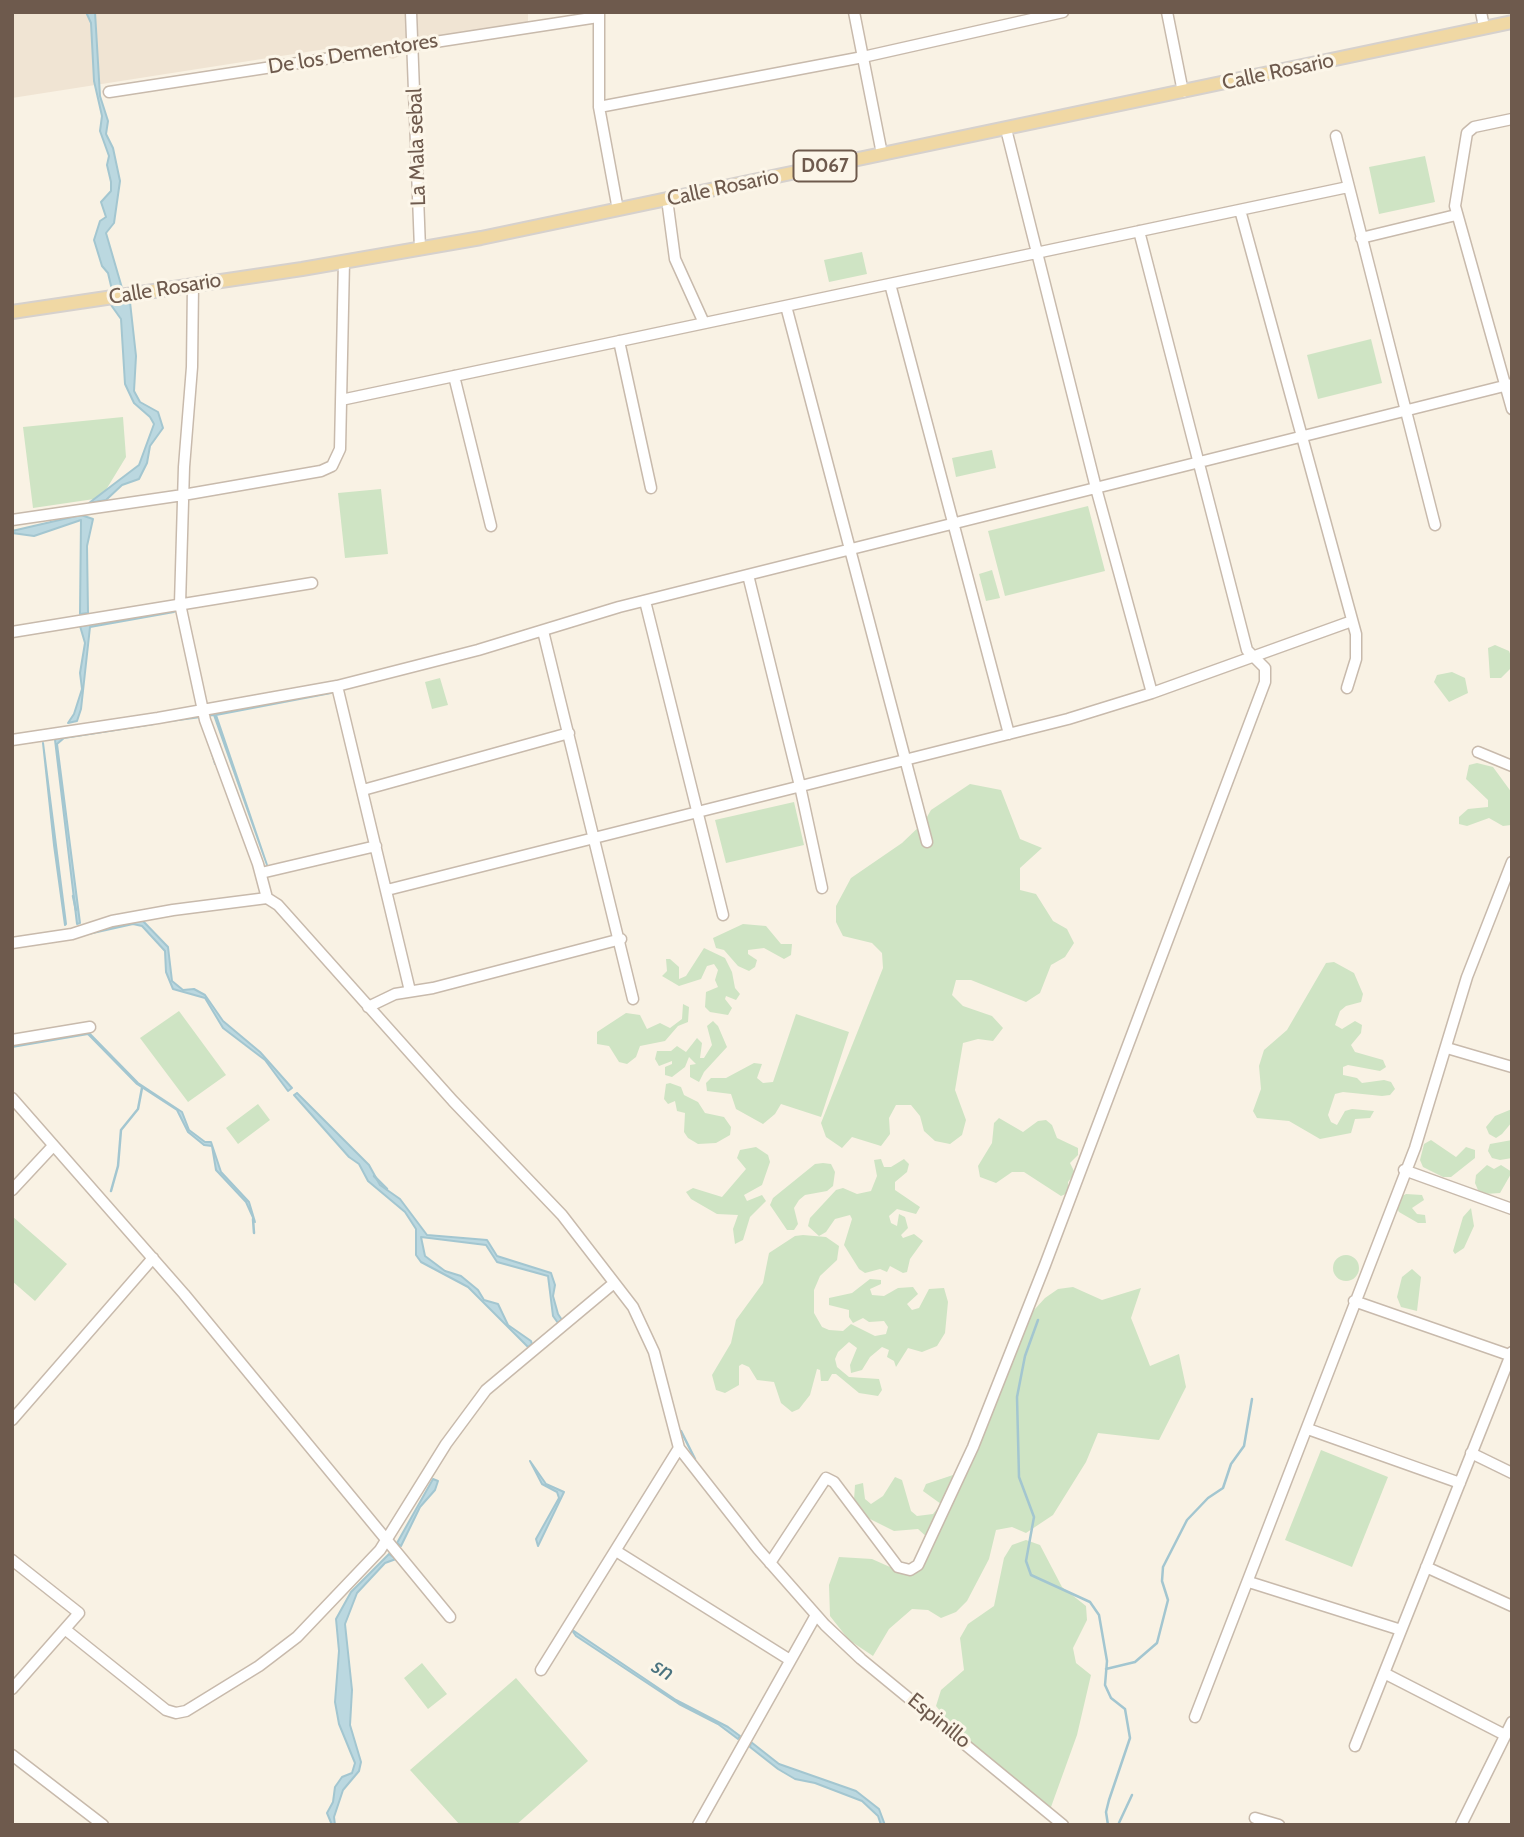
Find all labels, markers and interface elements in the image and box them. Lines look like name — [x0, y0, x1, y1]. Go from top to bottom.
street label: De los Dementores — [266, 28, 440, 80]
street label: Calle Rosario — [1220, 48, 1336, 96]
street label: La Mala sebal — [402, 87, 432, 207]
road number: D067 — [794, 150, 856, 182]
street label: Calle Rosario — [665, 164, 781, 212]
street label: Calle Rosario — [107, 268, 223, 310]
water label: sn — [647, 1653, 679, 1687]
street label: Espinillo — [902, 1688, 976, 1754]

